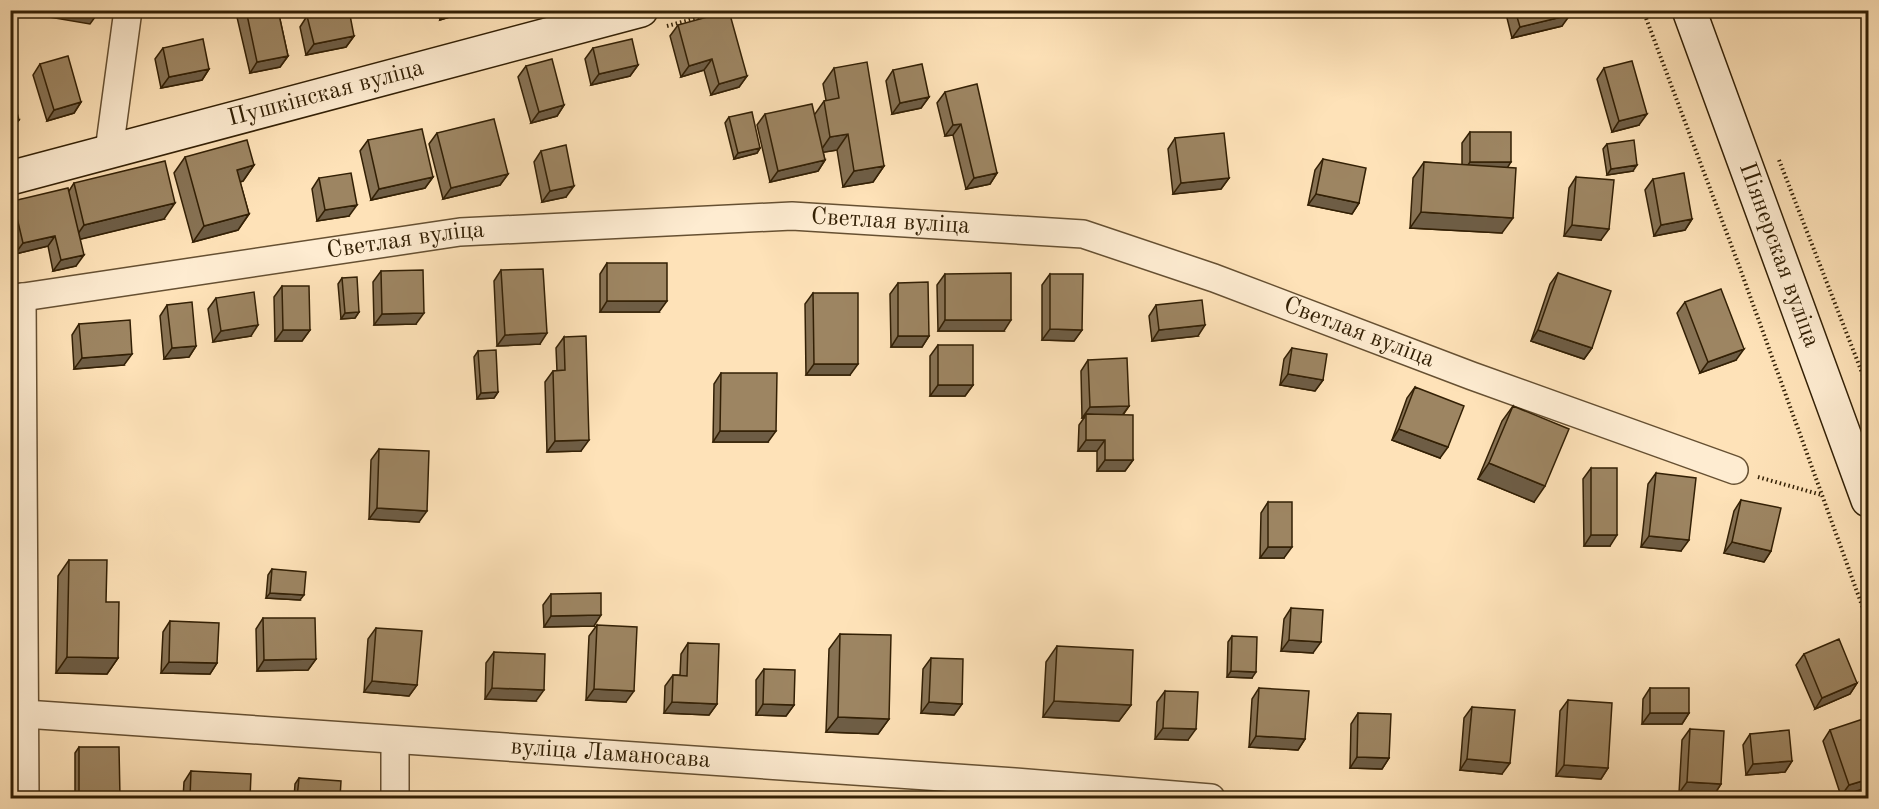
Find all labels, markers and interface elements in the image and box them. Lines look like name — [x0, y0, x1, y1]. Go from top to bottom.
street label: Пушкінская вуліца — [225, 56, 427, 131]
street label: Піянерская вуліца — [1734, 160, 1823, 351]
street label: Светлая вуліца — [810, 205, 971, 239]
street label: Светлая вуліца — [325, 219, 485, 264]
street label: Светлая вуліца — [1280, 293, 1438, 373]
street label: вуліца Ламаносава — [510, 735, 711, 773]

